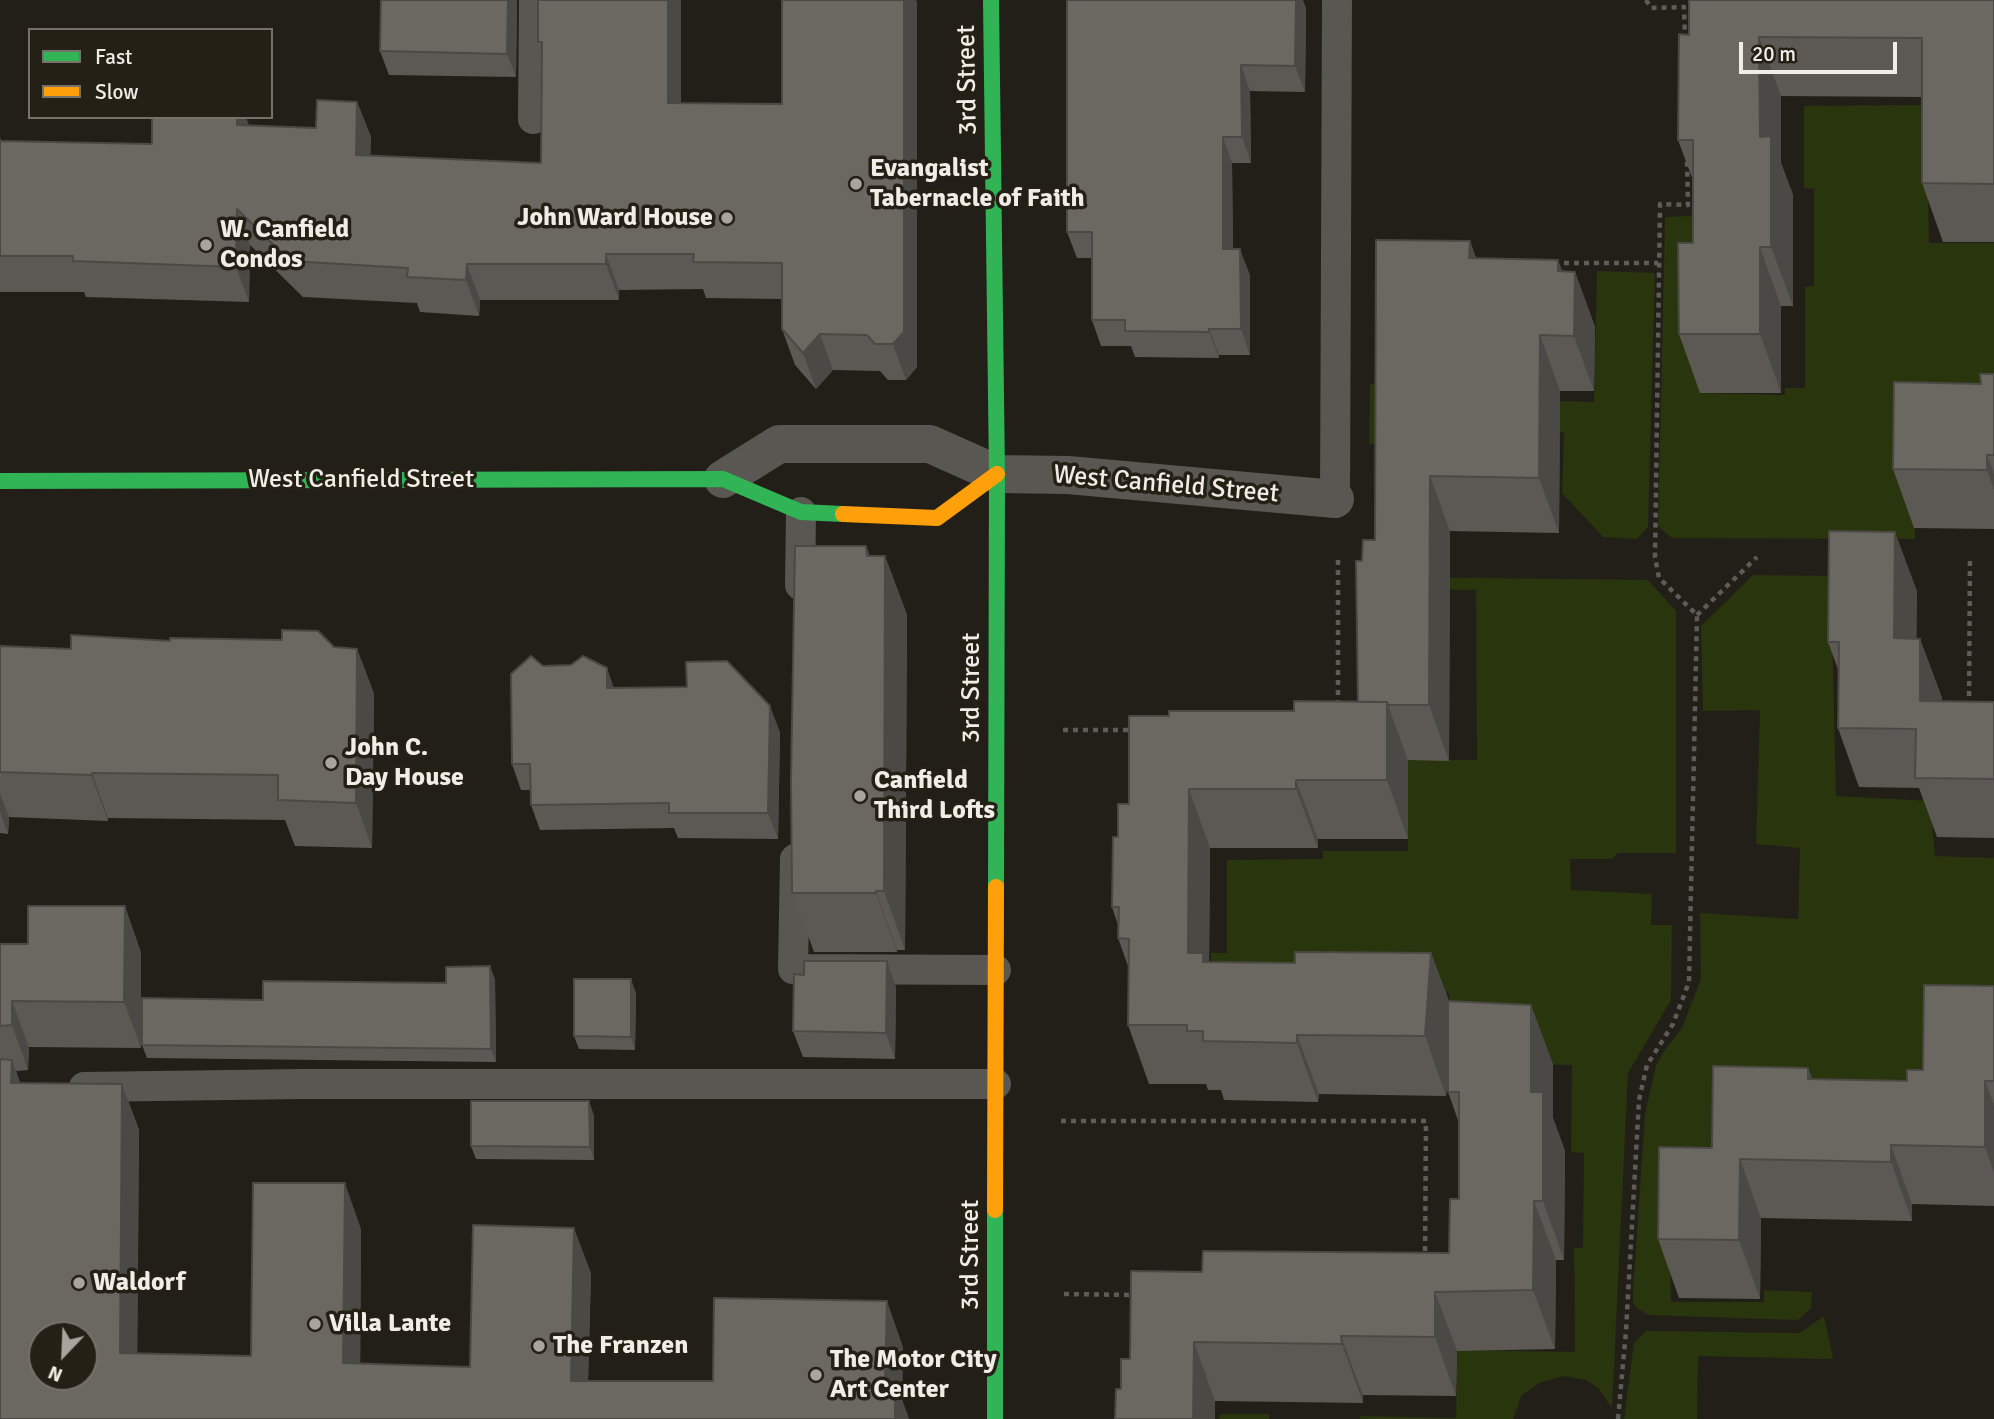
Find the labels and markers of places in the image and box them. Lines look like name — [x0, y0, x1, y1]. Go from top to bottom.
place label: Evangalist Tabernacle of Faith — [870, 153, 1085, 214]
marker: Evangalist Tabernacle of Faith — [848, 176, 864, 192]
place label: John Ward House — [517, 202, 713, 234]
marker: John Ward House — [719, 210, 735, 226]
place label: W. Canfield Condos — [220, 214, 349, 276]
marker: W. Canfield Condos — [198, 237, 214, 253]
place label: John C. Day House — [345, 732, 464, 794]
marker: John C. Day House — [323, 755, 339, 771]
place label: Canfield Third Lofts — [874, 765, 995, 826]
marker: Canfield Third Lofts — [852, 788, 868, 804]
place label: Waldorf — [93, 1267, 185, 1299]
marker: Waldorf — [71, 1275, 87, 1291]
place label: Villa Lante — [329, 1308, 451, 1340]
marker: Villa Lante — [307, 1316, 323, 1332]
place label: The Franzen — [553, 1330, 688, 1362]
marker: The Franzen — [531, 1338, 547, 1354]
place label: The Motor City Art Center — [830, 1344, 997, 1406]
marker: The Motor City Art Center — [808, 1367, 824, 1383]

